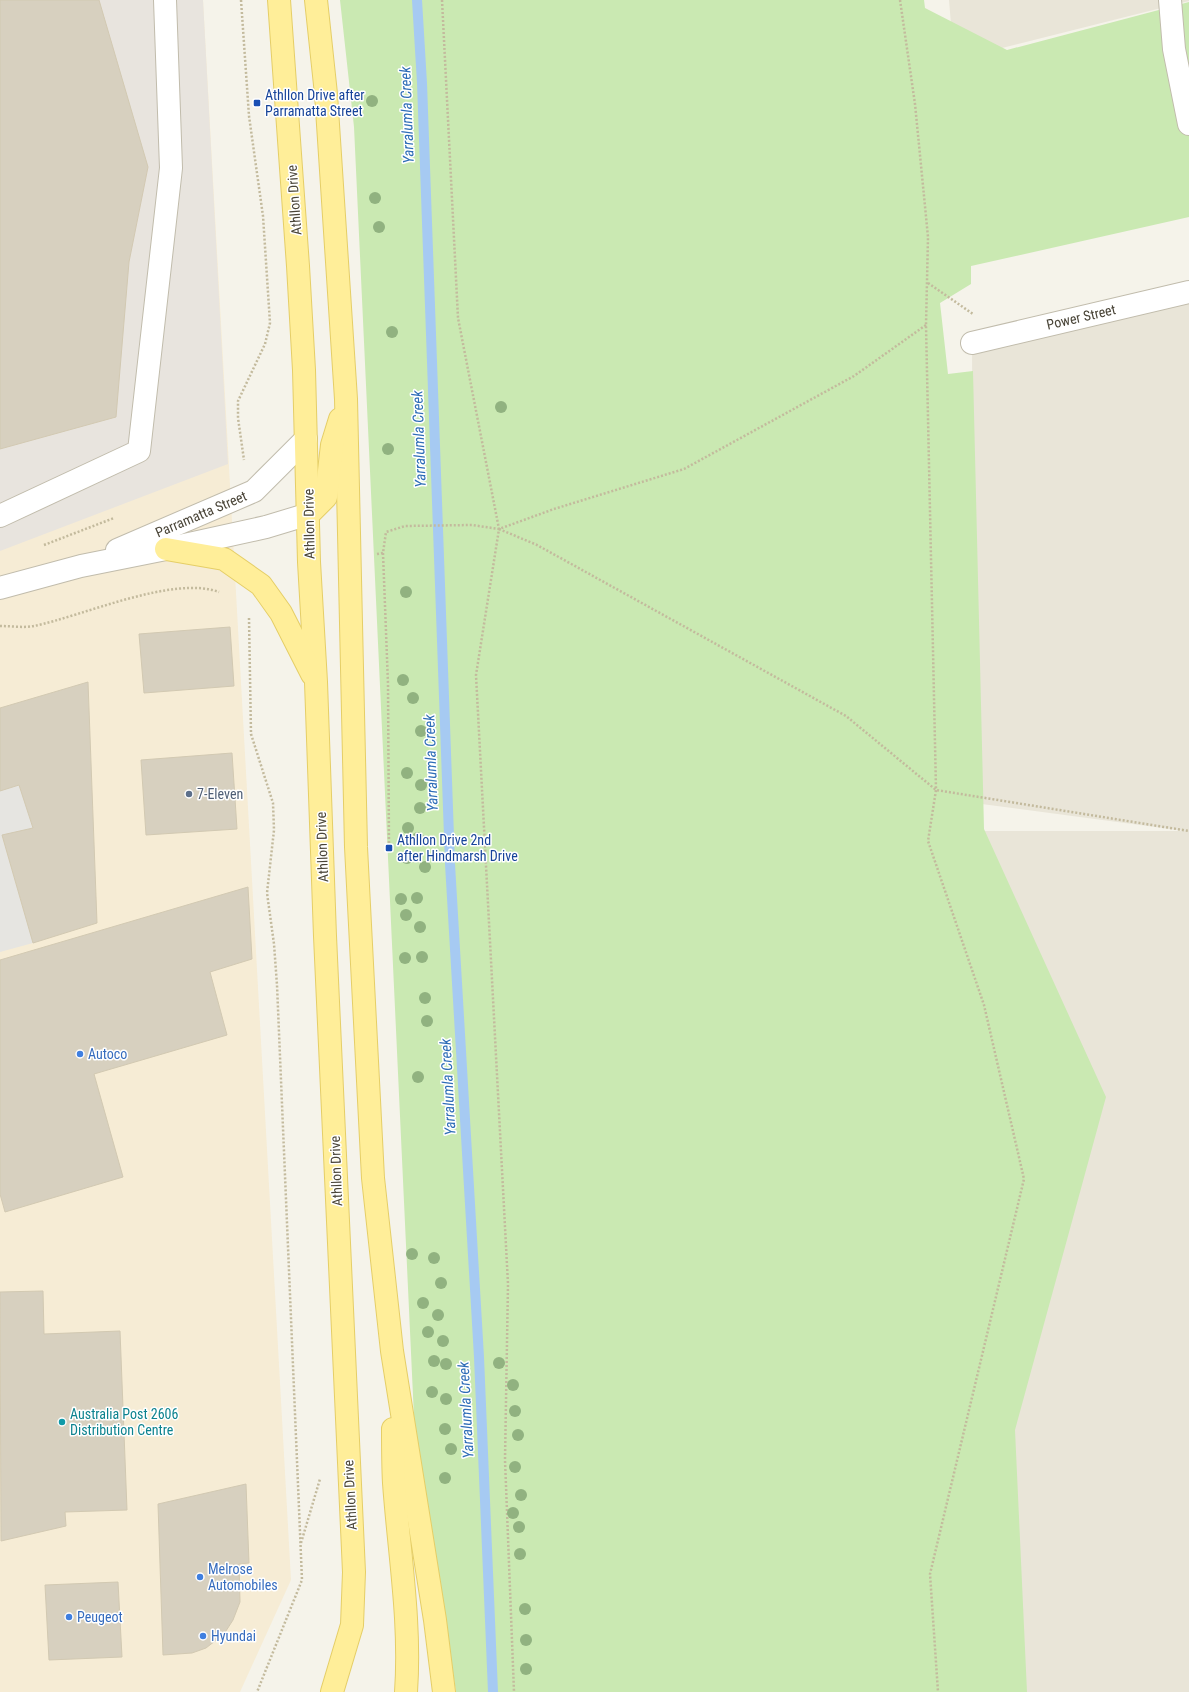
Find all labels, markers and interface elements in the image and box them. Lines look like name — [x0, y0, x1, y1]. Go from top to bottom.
water label: Yarralumla Creek — [396, 66, 418, 164]
place label: Athllon Drive after Parramatta Street — [265, 87, 365, 119]
marker: Athllon Drive after Parramatta Street — [252, 98, 262, 108]
street label: Athllon Drive — [284, 164, 304, 236]
street label: Power Street — [1045, 301, 1117, 333]
water label: Yarralumla Creek — [408, 390, 430, 488]
street label: Parramatta Street — [153, 488, 249, 540]
street label: Athllon Drive — [300, 488, 318, 559]
water label: Yarralumla Creek — [420, 714, 442, 812]
place label: 7-Eleven — [197, 786, 243, 802]
marker: 7-Eleven — [184, 789, 194, 799]
street label: Athllon Drive — [313, 811, 331, 882]
place label: Athllon Drive 2nd after Hindmarsh Drive — [397, 832, 518, 864]
marker: Athllon Drive 2nd after Hindmarsh Drive — [384, 843, 394, 853]
water label: Yarralumla Creek — [436, 1037, 460, 1136]
place label: Autoco — [88, 1046, 127, 1062]
marker: Autoco — [75, 1049, 85, 1059]
street label: Athllon Drive — [327, 1135, 345, 1206]
water label: Yarralumla Creek — [454, 1360, 478, 1459]
place label: Australia Post 2606 Distribution Centre — [70, 1406, 179, 1438]
marker: Australia Post 2606 Distribution Centre — [57, 1417, 67, 1427]
street label: Athllon Drive — [340, 1459, 360, 1530]
place label: Melrose Automobiles — [208, 1561, 278, 1593]
marker: Melrose Automobiles — [195, 1572, 205, 1582]
place label: Peugeot — [77, 1609, 123, 1625]
marker: Peugeot — [64, 1612, 74, 1622]
place label: Hyundai — [211, 1628, 256, 1644]
marker: Hyundai — [198, 1631, 208, 1641]

